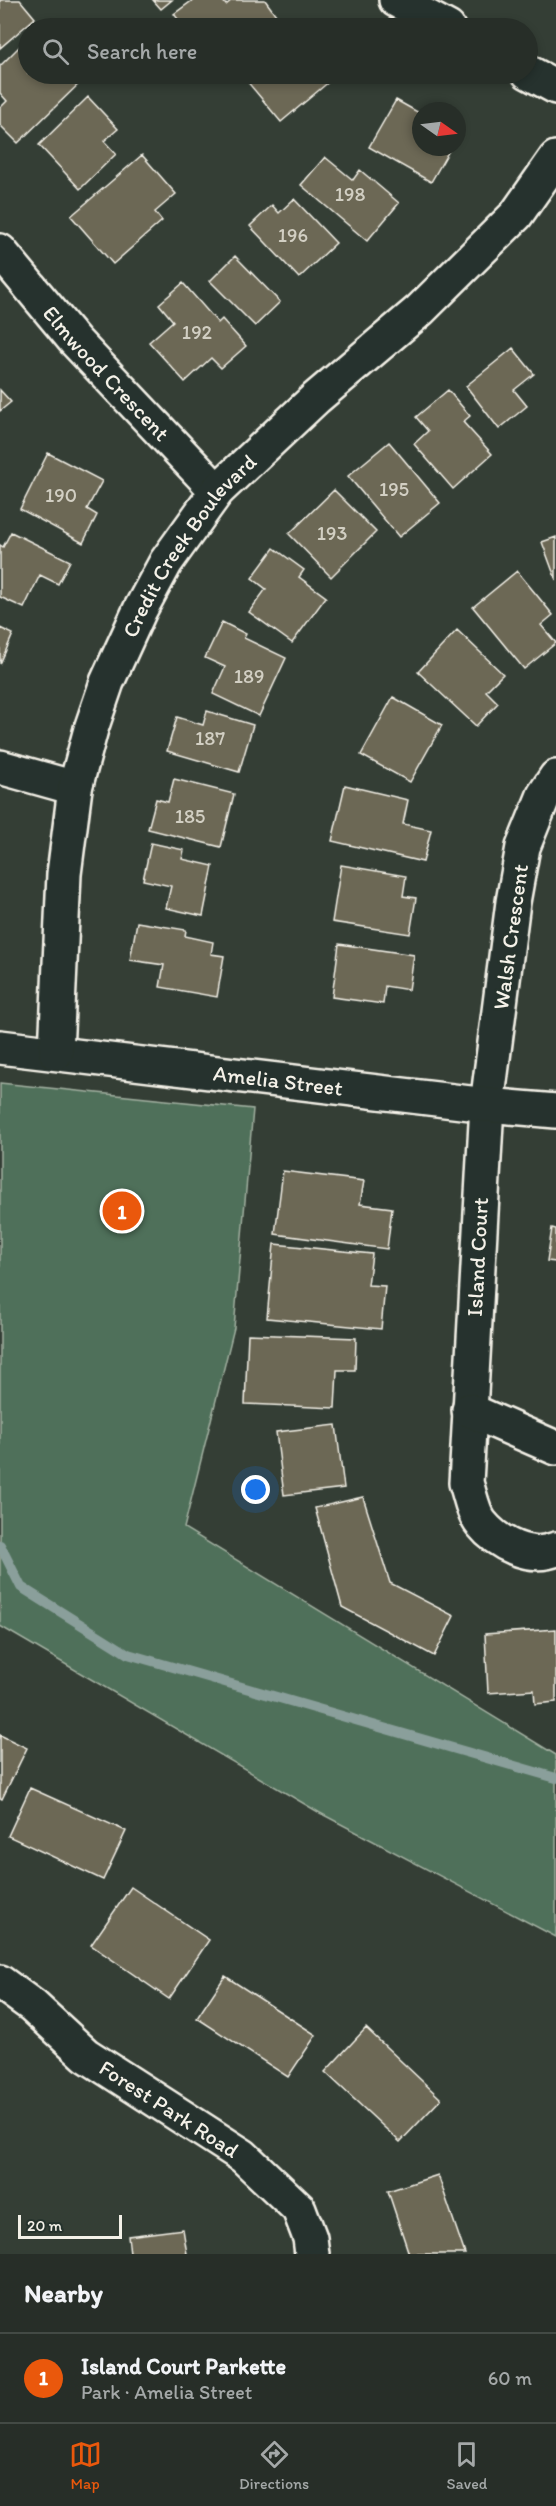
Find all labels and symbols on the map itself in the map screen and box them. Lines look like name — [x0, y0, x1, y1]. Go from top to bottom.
north arrow — [412, 102, 466, 156]
house number: 198 — [335, 182, 365, 206]
house number: 196 — [278, 223, 308, 247]
street label: Elmwood Crescent — [37, 300, 175, 447]
house number: 192 — [182, 320, 213, 344]
street label: Credit Creek Boulevard — [116, 448, 262, 642]
house number: 195 — [379, 477, 409, 501]
house number: 190 — [45, 483, 77, 507]
house number: 193 — [317, 521, 347, 545]
house number: 189 — [234, 664, 264, 688]
house number: 187 — [195, 726, 225, 750]
house number: 185 — [175, 804, 205, 828]
street label: Walsh Crescent — [487, 863, 534, 1012]
street label: Amelia Street — [212, 1060, 344, 1102]
pin: 1 — [102, 1188, 142, 1234]
street label: Island Court — [461, 1197, 494, 1317]
your location — [241, 1475, 270, 1504]
street label: Forest Park Road — [94, 2054, 244, 2164]
scale bar — [18, 2212, 122, 2240]

